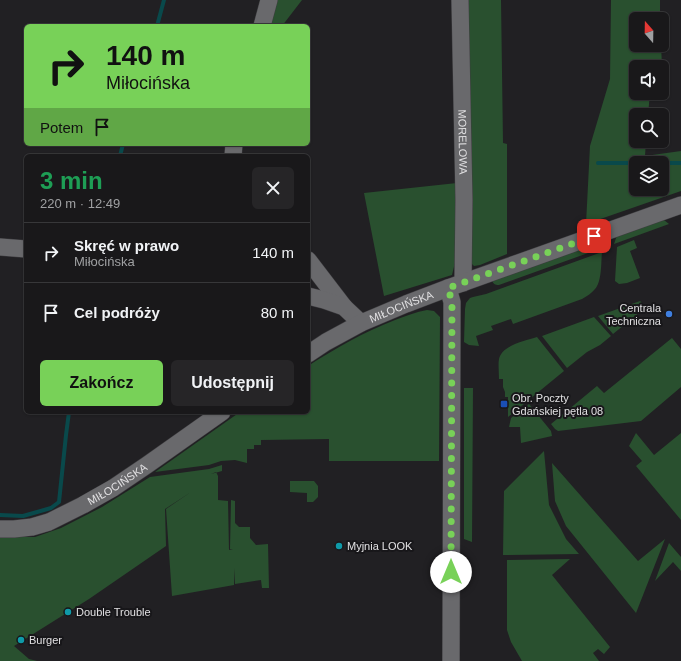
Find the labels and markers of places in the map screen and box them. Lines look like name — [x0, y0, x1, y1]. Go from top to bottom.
pin — [577, 219, 611, 253]
place label: Centrala Techniczna — [606, 302, 662, 327]
marker: Centrala Techniczna — [664, 309, 674, 319]
place label: Obr. Poczty Gdańskiej pętla 08 — [512, 392, 603, 417]
marker: Obr. Poczty Gdańskiej pętla 08 — [499, 399, 509, 409]
place label: Myjnia LOOK — [347, 540, 413, 552]
marker: Myjnia LOOK — [334, 541, 344, 551]
place label: Double Trouble — [76, 606, 151, 618]
marker: Double Trouble — [63, 607, 73, 617]
place label: Burger — [29, 634, 62, 646]
marker: Burger — [16, 635, 26, 645]

